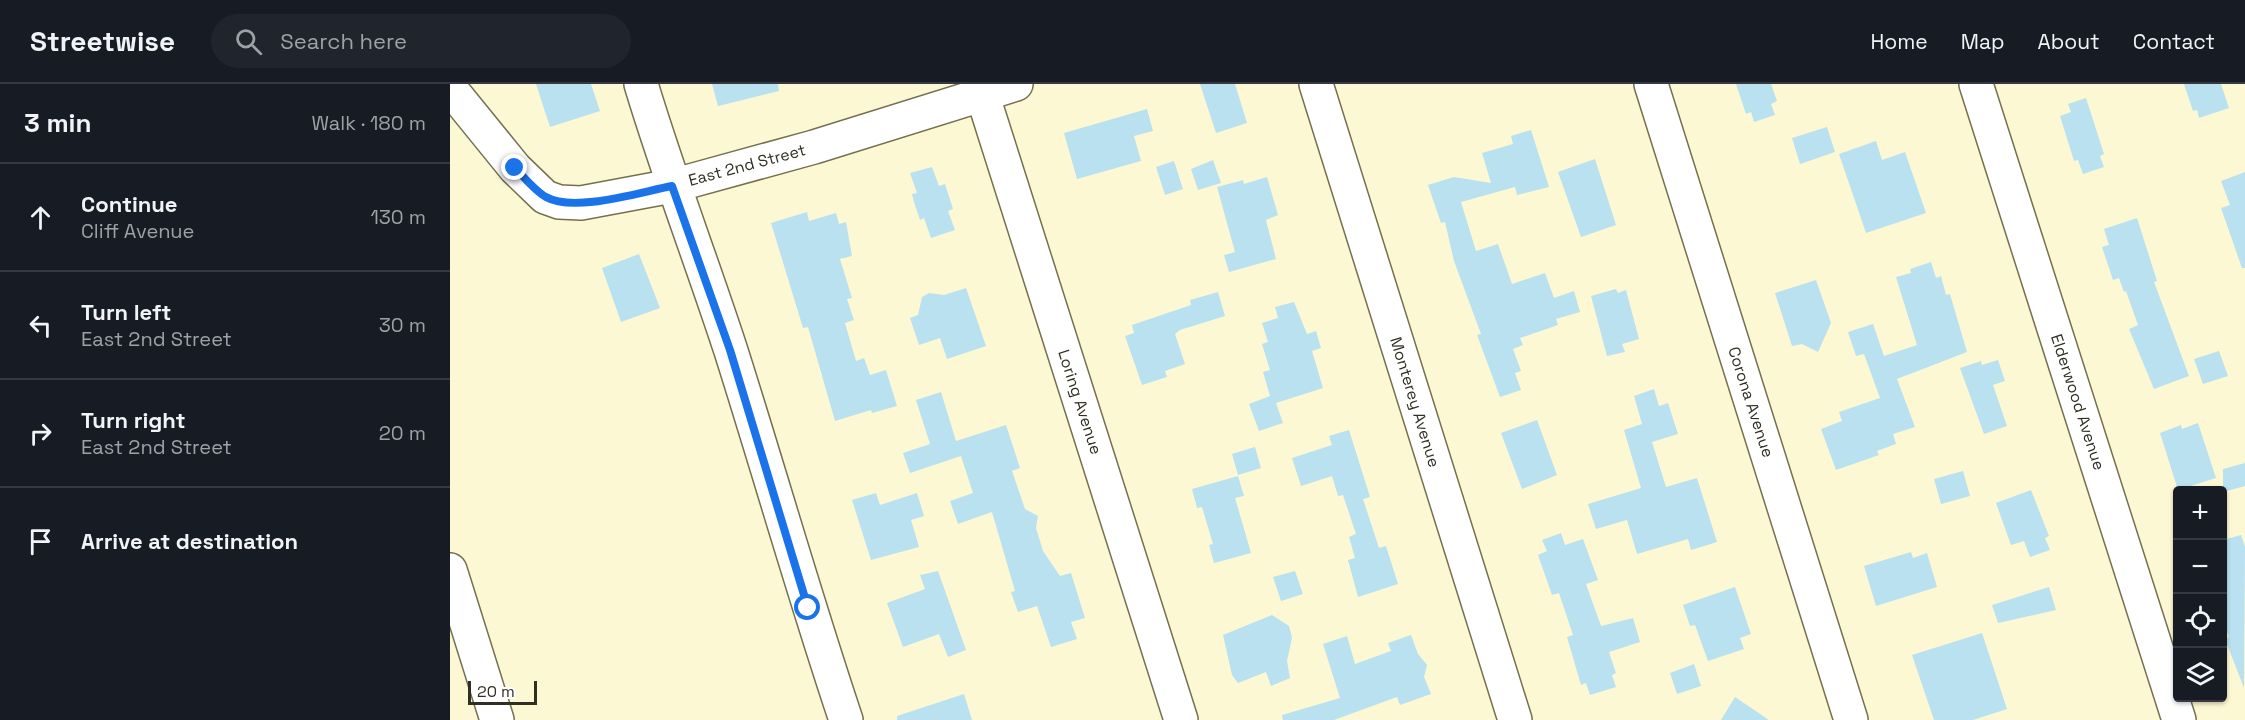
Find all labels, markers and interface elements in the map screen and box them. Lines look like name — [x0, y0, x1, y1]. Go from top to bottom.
search box — [211, 14, 631, 68]
text: Streetwise — [30, 23, 175, 59]
icon: search — [232, 25, 265, 58]
text: Search here — [280, 27, 407, 55]
text: Home — [1870, 28, 1928, 55]
text: Map — [1961, 28, 2005, 55]
text: About — [2038, 28, 2100, 55]
text: Contact — [2133, 28, 2215, 55]
text: 3 min — [24, 106, 92, 140]
text: Walk · 180 m — [312, 110, 426, 136]
street label: East 2nd Street — [686, 139, 808, 191]
route end — [501, 154, 527, 180]
text: Continue — [81, 190, 177, 218]
icon: ahead — [24, 201, 57, 234]
text: 130 m — [370, 204, 426, 230]
text: Cliff Avenue — [81, 218, 194, 244]
text: Turn left — [81, 298, 171, 326]
icon: left — [24, 309, 57, 342]
text: 30 m — [379, 312, 426, 338]
text: East 2nd Street — [81, 326, 232, 352]
street label: Elderwood Avenue — [2046, 331, 2110, 473]
street label: Monterey Avenue — [1385, 334, 1445, 470]
street label: Corona Avenue — [1723, 344, 1779, 460]
street label: Loring Avenue — [1053, 347, 1107, 457]
text: Turn right — [81, 406, 186, 434]
icon: right — [24, 417, 57, 450]
text: 20 m — [379, 420, 426, 446]
text: East 2nd Street — [81, 434, 232, 460]
map controls — [2173, 486, 2227, 702]
button: + — [2173, 486, 2227, 540]
icon: arrive — [24, 525, 57, 558]
text: Arrive at destination — [81, 527, 298, 555]
button: − — [2173, 540, 2227, 594]
route start — [794, 594, 820, 620]
button: locate — [2173, 594, 2227, 648]
button: layers — [2173, 648, 2227, 702]
scale bar — [468, 678, 537, 706]
text: 20 m — [477, 681, 515, 702]

